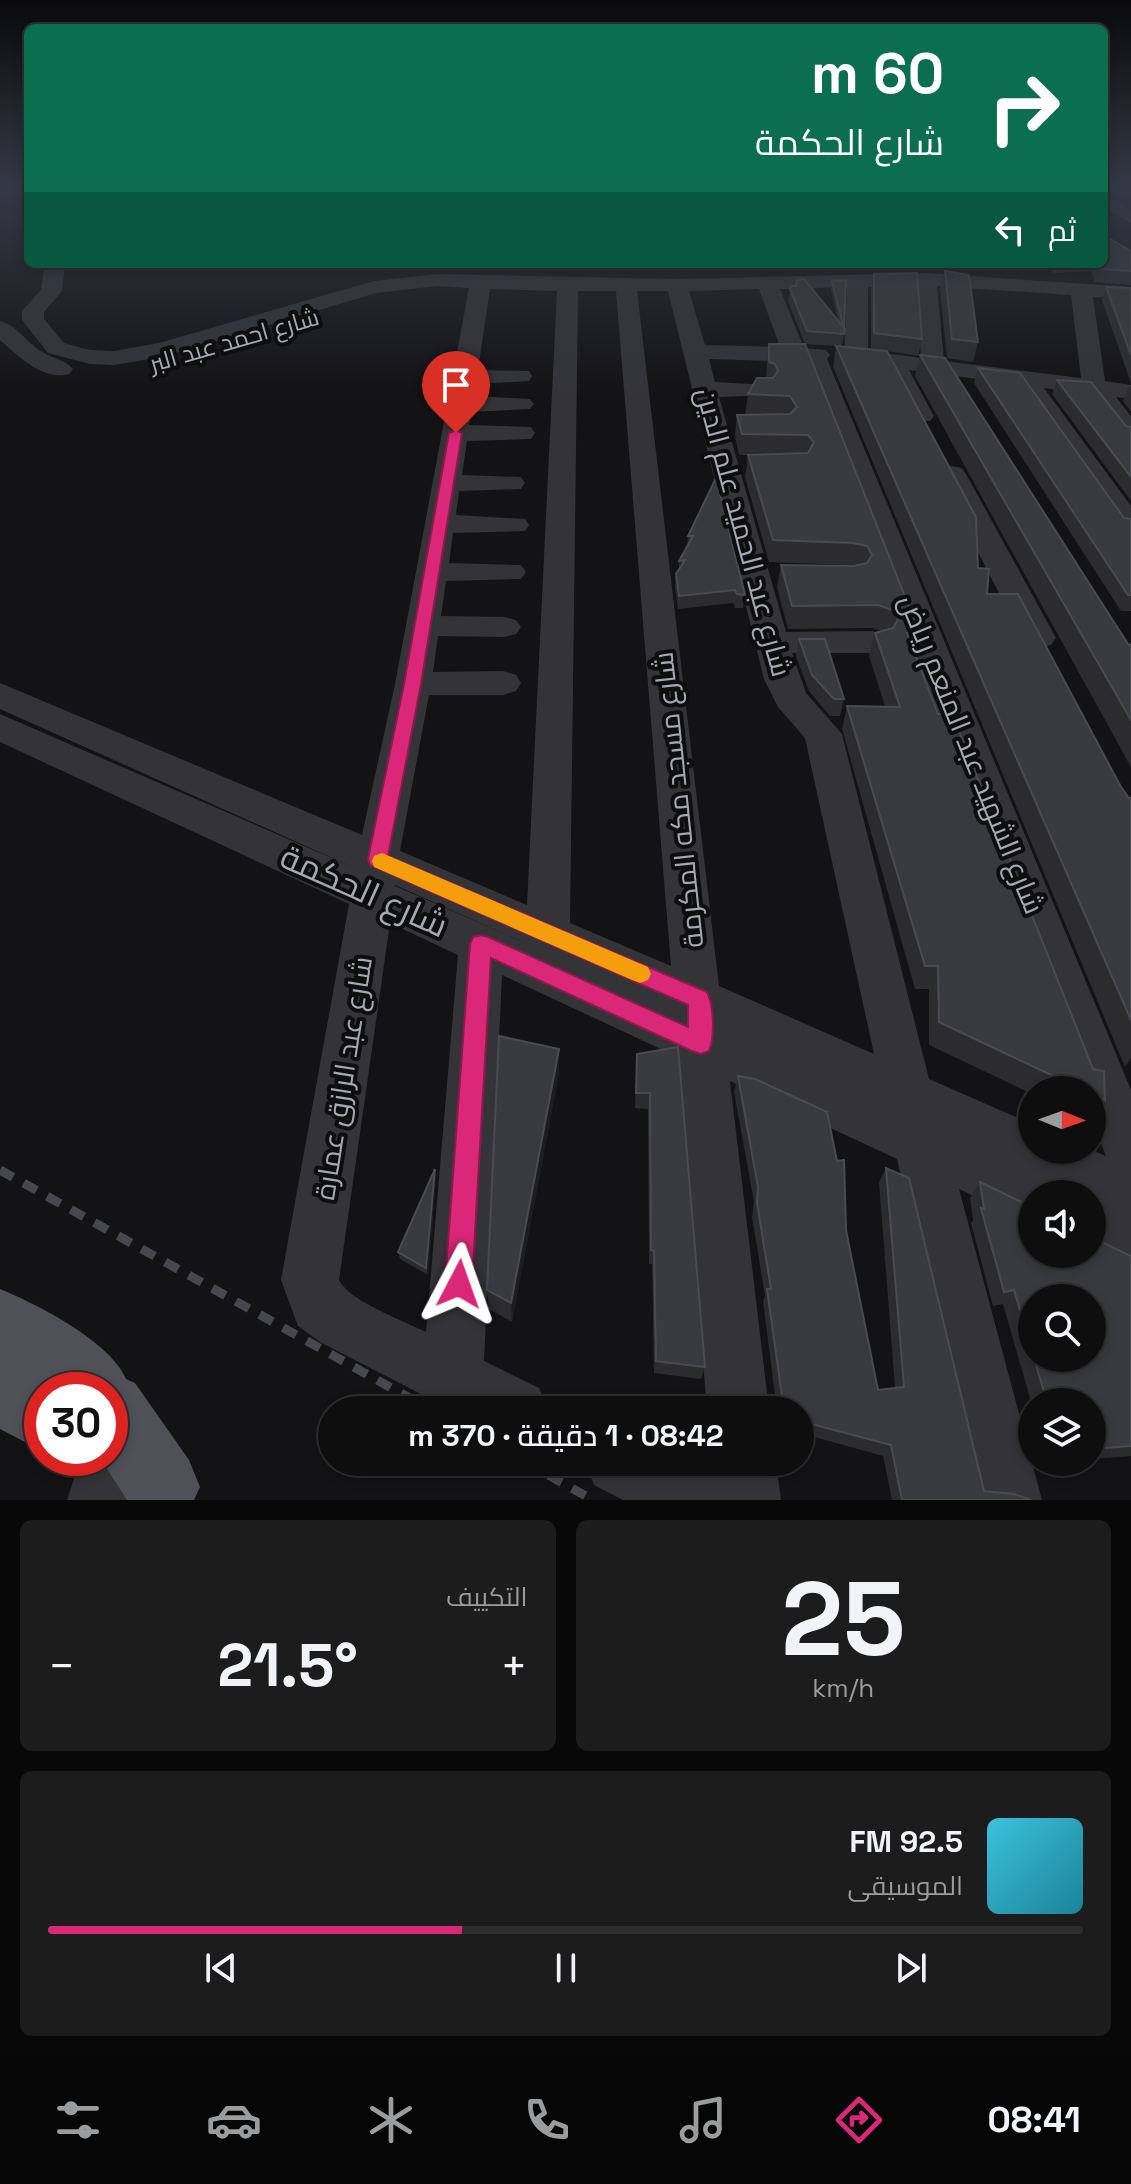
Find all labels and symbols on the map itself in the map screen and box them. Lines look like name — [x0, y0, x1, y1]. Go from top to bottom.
street label: شارع احمد عبد البر — [144, 301, 323, 381]
pin — [422, 351, 490, 433]
street label: شارع عبد الحميد علم الدين — [686, 383, 800, 681]
street label: شارع الشهيد عبد المنعم رياض — [890, 589, 1053, 920]
street label: شارع مسجد مكه المكرمة — [645, 650, 712, 950]
street label: شارع الحكمة — [273, 835, 454, 948]
street label: شارع عبد الرازق عمارة — [306, 954, 381, 1202]
north arrow — [1018, 1076, 1106, 1164]
position arrow — [417, 1242, 501, 1326]
speed limit sign: 30 — [24, 1372, 128, 1476]

